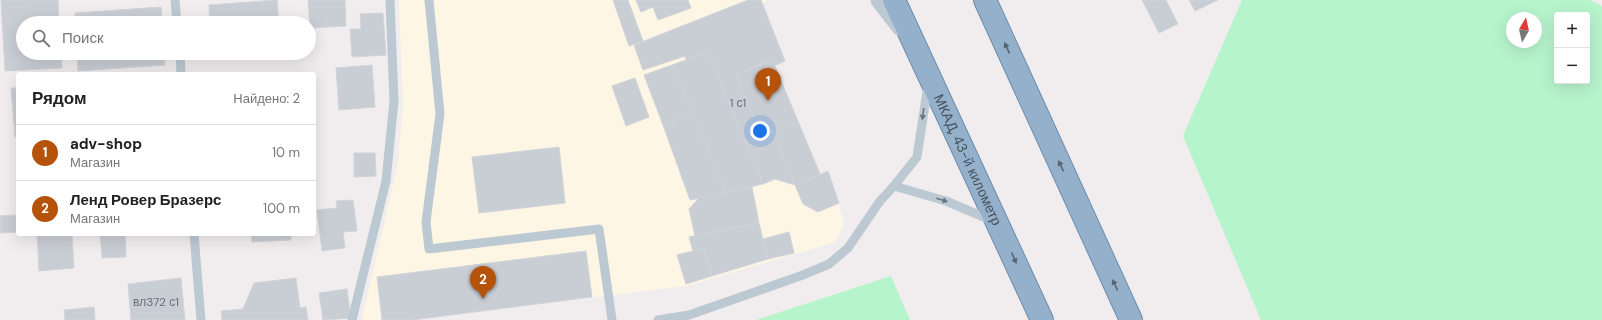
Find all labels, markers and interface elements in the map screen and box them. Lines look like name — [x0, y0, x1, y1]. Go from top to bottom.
north arrow — [1506, 12, 1542, 48]
map controls — [1554, 12, 1590, 84]
button: + — [1554, 12, 1590, 48]
search box — [16, 16, 316, 60]
icon: search — [30, 27, 52, 49]
text: Поиск — [62, 28, 104, 48]
one-way arrow — [1004, 42, 1010, 54]
button: − — [1554, 48, 1590, 84]
pin: 1 — [755, 68, 781, 101]
text: Рядом — [32, 87, 87, 109]
text: Найдено: 2 — [233, 90, 300, 107]
street label: МКАД, 43-й километр — [930, 91, 1006, 228]
house number: 1 с1 — [730, 95, 746, 111]
one-way arrow — [920, 108, 927, 120]
your location — [750, 121, 770, 141]
text: adv-shop — [70, 134, 142, 154]
text: 1 — [43, 144, 47, 161]
text: 10 m — [272, 144, 300, 161]
text: Магазин — [70, 154, 120, 171]
one-way arrow — [1058, 161, 1064, 172]
text: Ленд Ровер Бразерс — [70, 190, 221, 210]
one-way arrow — [936, 197, 948, 203]
text: 2 — [41, 200, 49, 217]
text: 100 m — [263, 200, 300, 217]
text: Магазин — [70, 210, 120, 227]
one-way arrow — [1011, 253, 1017, 264]
pin: 2 — [470, 266, 496, 299]
one-way arrow — [1112, 279, 1118, 290]
house number: вл372 с1 — [133, 294, 179, 310]

